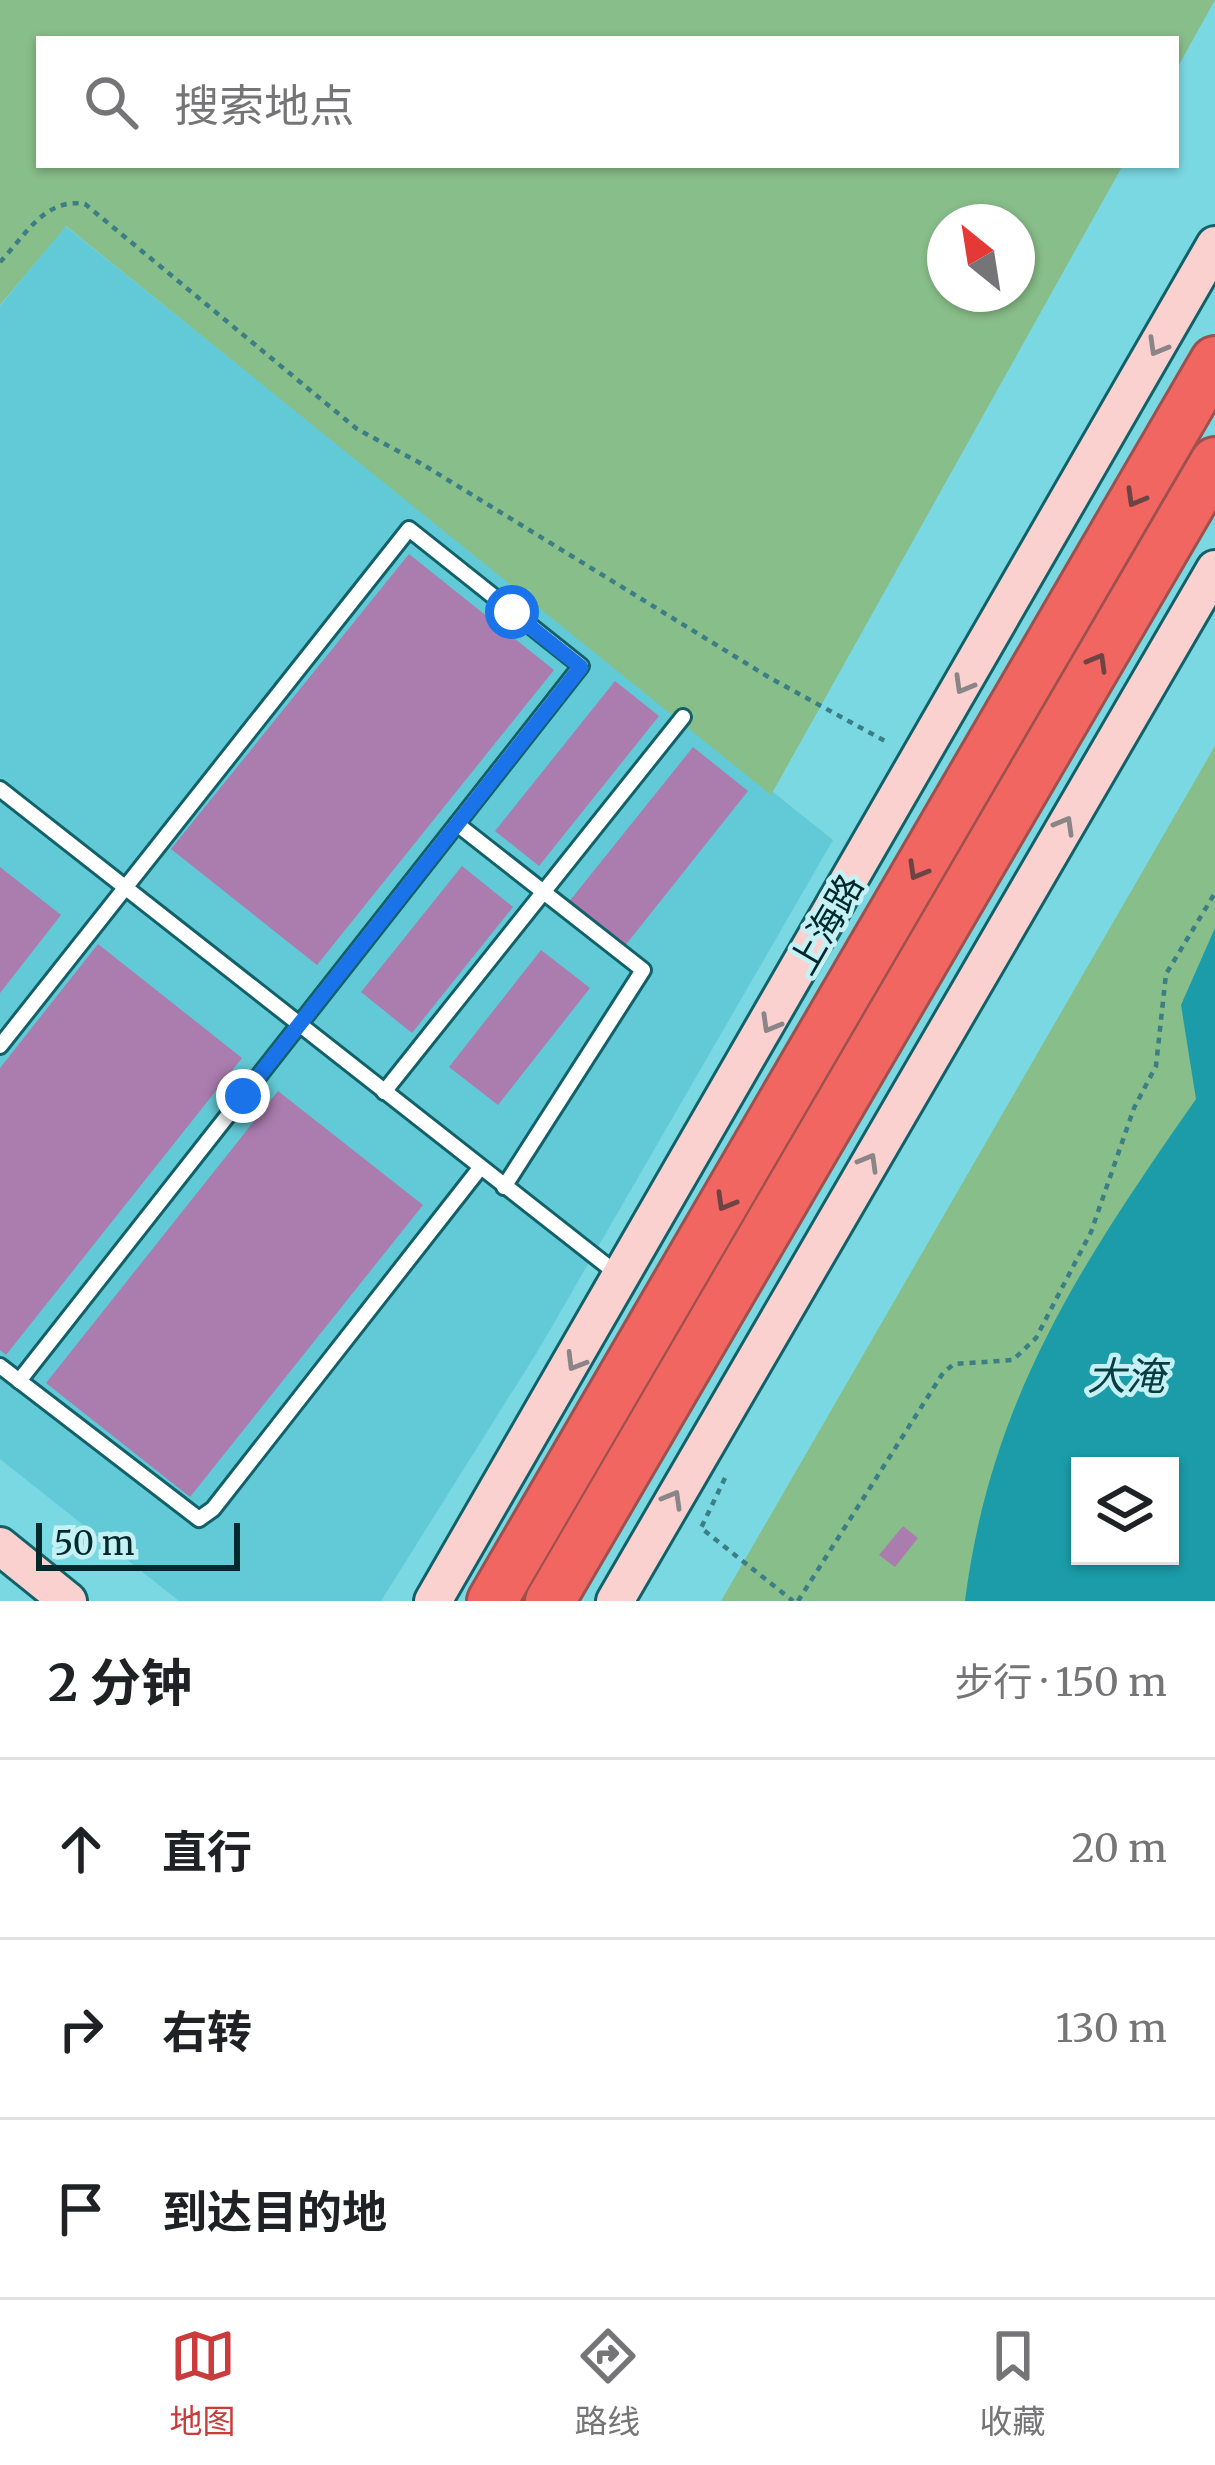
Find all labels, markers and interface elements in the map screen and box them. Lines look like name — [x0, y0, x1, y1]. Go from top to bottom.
search box — [36, 36, 1179, 168]
icon: search — [78, 69, 144, 135]
text: 搜索地点 — [174, 78, 354, 134]
north arrow — [927, 204, 1035, 312]
one-way arrow — [1148, 334, 1171, 356]
one-way arrow — [1127, 485, 1149, 507]
route start — [485, 585, 539, 639]
one-way arrow — [1084, 653, 1107, 675]
one-way arrow — [955, 673, 978, 694]
one-way arrow — [1051, 817, 1074, 838]
one-way arrow — [909, 859, 932, 880]
street label: 上海路 — [780, 866, 873, 982]
one-way arrow — [761, 1011, 784, 1033]
route end — [216, 1069, 270, 1123]
one-way arrow — [855, 1154, 878, 1175]
one-way arrow — [716, 1189, 739, 1211]
one-way arrow — [567, 1349, 589, 1371]
water label: 大淹 — [1087, 1352, 1171, 1401]
map controls — [1071, 1457, 1179, 1565]
button: layers — [1071, 1457, 1179, 1565]
one-way arrow — [658, 1490, 681, 1512]
scale bar — [36, 1517, 240, 1570]
text: 50 m — [54, 1523, 135, 1564]
text: 2 分钟 — [48, 1651, 192, 1715]
text: 步行 · 150 m — [954, 1658, 1167, 1707]
icon: ahead — [48, 1816, 114, 1882]
text: 直行 — [162, 1824, 252, 1880]
text: 20 m — [1072, 1824, 1167, 1873]
icon: right — [48, 1996, 114, 2062]
text: 右转 — [162, 2004, 252, 2060]
text: 130 m — [1055, 2004, 1167, 2053]
icon: arrive — [48, 2176, 114, 2242]
text: 到达目的地 — [162, 2184, 387, 2240]
tab: 地图 — [170, 2323, 236, 2443]
tab: 路线 — [575, 2323, 641, 2443]
tab: 收藏 — [980, 2323, 1046, 2443]

